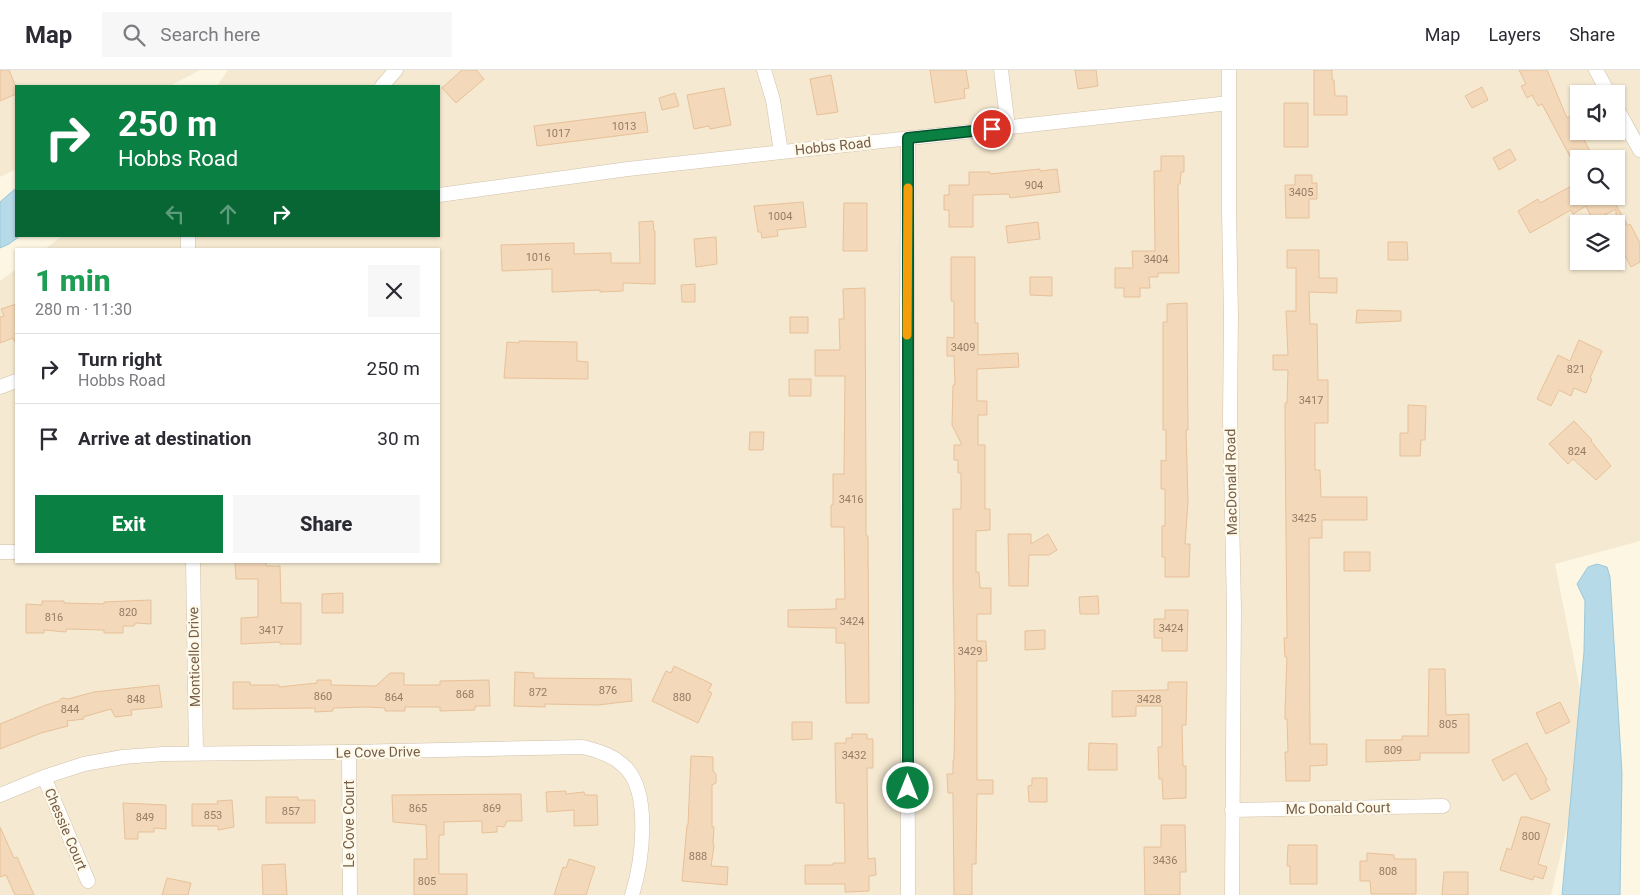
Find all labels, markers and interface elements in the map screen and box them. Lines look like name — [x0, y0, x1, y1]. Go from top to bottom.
search box — [102, 12, 452, 57]
text: Map — [25, 21, 72, 49]
icon: search — [120, 21, 148, 49]
text: Search here — [160, 23, 260, 46]
text: Map — [1425, 24, 1460, 45]
text: Layers — [1488, 24, 1541, 45]
text: Share — [1569, 24, 1615, 45]
map controls — [1570, 85, 1625, 270]
button: sound — [1570, 85, 1625, 140]
text: 250 m — [118, 104, 217, 145]
icon: right — [35, 105, 100, 170]
pin — [971, 108, 1013, 150]
icon: arrive — [978, 115, 1006, 143]
house number: 1013 — [612, 120, 636, 133]
house number: 1017 — [546, 127, 570, 140]
street label: Hobbs Road — [794, 134, 872, 158]
text: Hobbs Road — [118, 146, 238, 171]
button: search — [1570, 150, 1625, 205]
house number: 904 — [1025, 179, 1043, 192]
house number: 3405 — [1289, 186, 1313, 199]
icon: left — [161, 200, 189, 228]
icon: ahead — [214, 200, 242, 228]
icon: right — [267, 200, 295, 228]
house number: 1004 — [768, 210, 792, 223]
button: layers — [1570, 215, 1625, 270]
house number: 1016 — [526, 251, 550, 264]
house number: 3404 — [1144, 253, 1168, 266]
text: 1 min — [35, 263, 111, 298]
button: close — [368, 265, 420, 317]
text: 280 m · 11:30 — [35, 300, 132, 319]
house number: 3409 — [951, 341, 975, 354]
text: Turn right — [78, 348, 162, 371]
icon: right — [35, 355, 63, 383]
text: 250 m — [367, 357, 420, 380]
house number: 821 — [1567, 363, 1585, 376]
text: Hobbs Road — [78, 371, 165, 390]
house number: 3417 — [1299, 394, 1323, 407]
icon: arrive — [35, 425, 63, 453]
text: Arrive at destination — [78, 427, 251, 450]
text: 30 m — [377, 427, 420, 450]
street label: MacDonald Road — [1222, 429, 1240, 535]
house number: 824 — [1568, 445, 1586, 458]
house number: 3416 — [839, 493, 863, 506]
button: Exit — [35, 495, 223, 553]
button: Share — [233, 495, 420, 553]
house number: 3425 — [1292, 512, 1316, 525]
house number: 820 — [119, 606, 137, 619]
street label: Monticello Drive — [185, 607, 203, 707]
house number: 816 — [45, 611, 63, 624]
house number: 3424 — [840, 615, 864, 628]
house number: 3424 — [1159, 622, 1183, 635]
house number: 3417 — [259, 624, 283, 637]
house number: 3429 — [958, 645, 982, 658]
house number: 876 — [599, 684, 617, 697]
house number: 872 — [529, 686, 547, 699]
house number: 868 — [456, 688, 474, 701]
house number: 860 — [314, 690, 332, 703]
house number: 864 — [385, 691, 403, 704]
house number: 880 — [673, 691, 691, 704]
house number: 848 — [127, 693, 145, 706]
house number: 3428 — [1137, 693, 1161, 706]
house number: 844 — [61, 703, 79, 716]
house number: 805 — [1439, 718, 1457, 731]
street label: Le Cove Drive — [336, 743, 420, 761]
house number: 809 — [1384, 744, 1402, 757]
house number: 3432 — [842, 749, 866, 762]
position arrow — [881, 761, 933, 813]
street label: Le Cove Court — [341, 780, 357, 868]
street label: Chessie Court — [42, 786, 91, 873]
street label: Mc Donald Court — [1285, 799, 1391, 817]
house number: 865 — [409, 802, 427, 815]
house number: 869 — [483, 802, 501, 815]
house number: 857 — [282, 805, 300, 818]
house number: 853 — [204, 809, 222, 822]
house number: 849 — [136, 811, 154, 824]
house number: 800 — [1522, 830, 1540, 843]
house number: 888 — [689, 850, 707, 863]
house number: 3436 — [1153, 854, 1177, 867]
house number: 808 — [1379, 865, 1397, 878]
house number: 805 — [418, 875, 436, 888]

